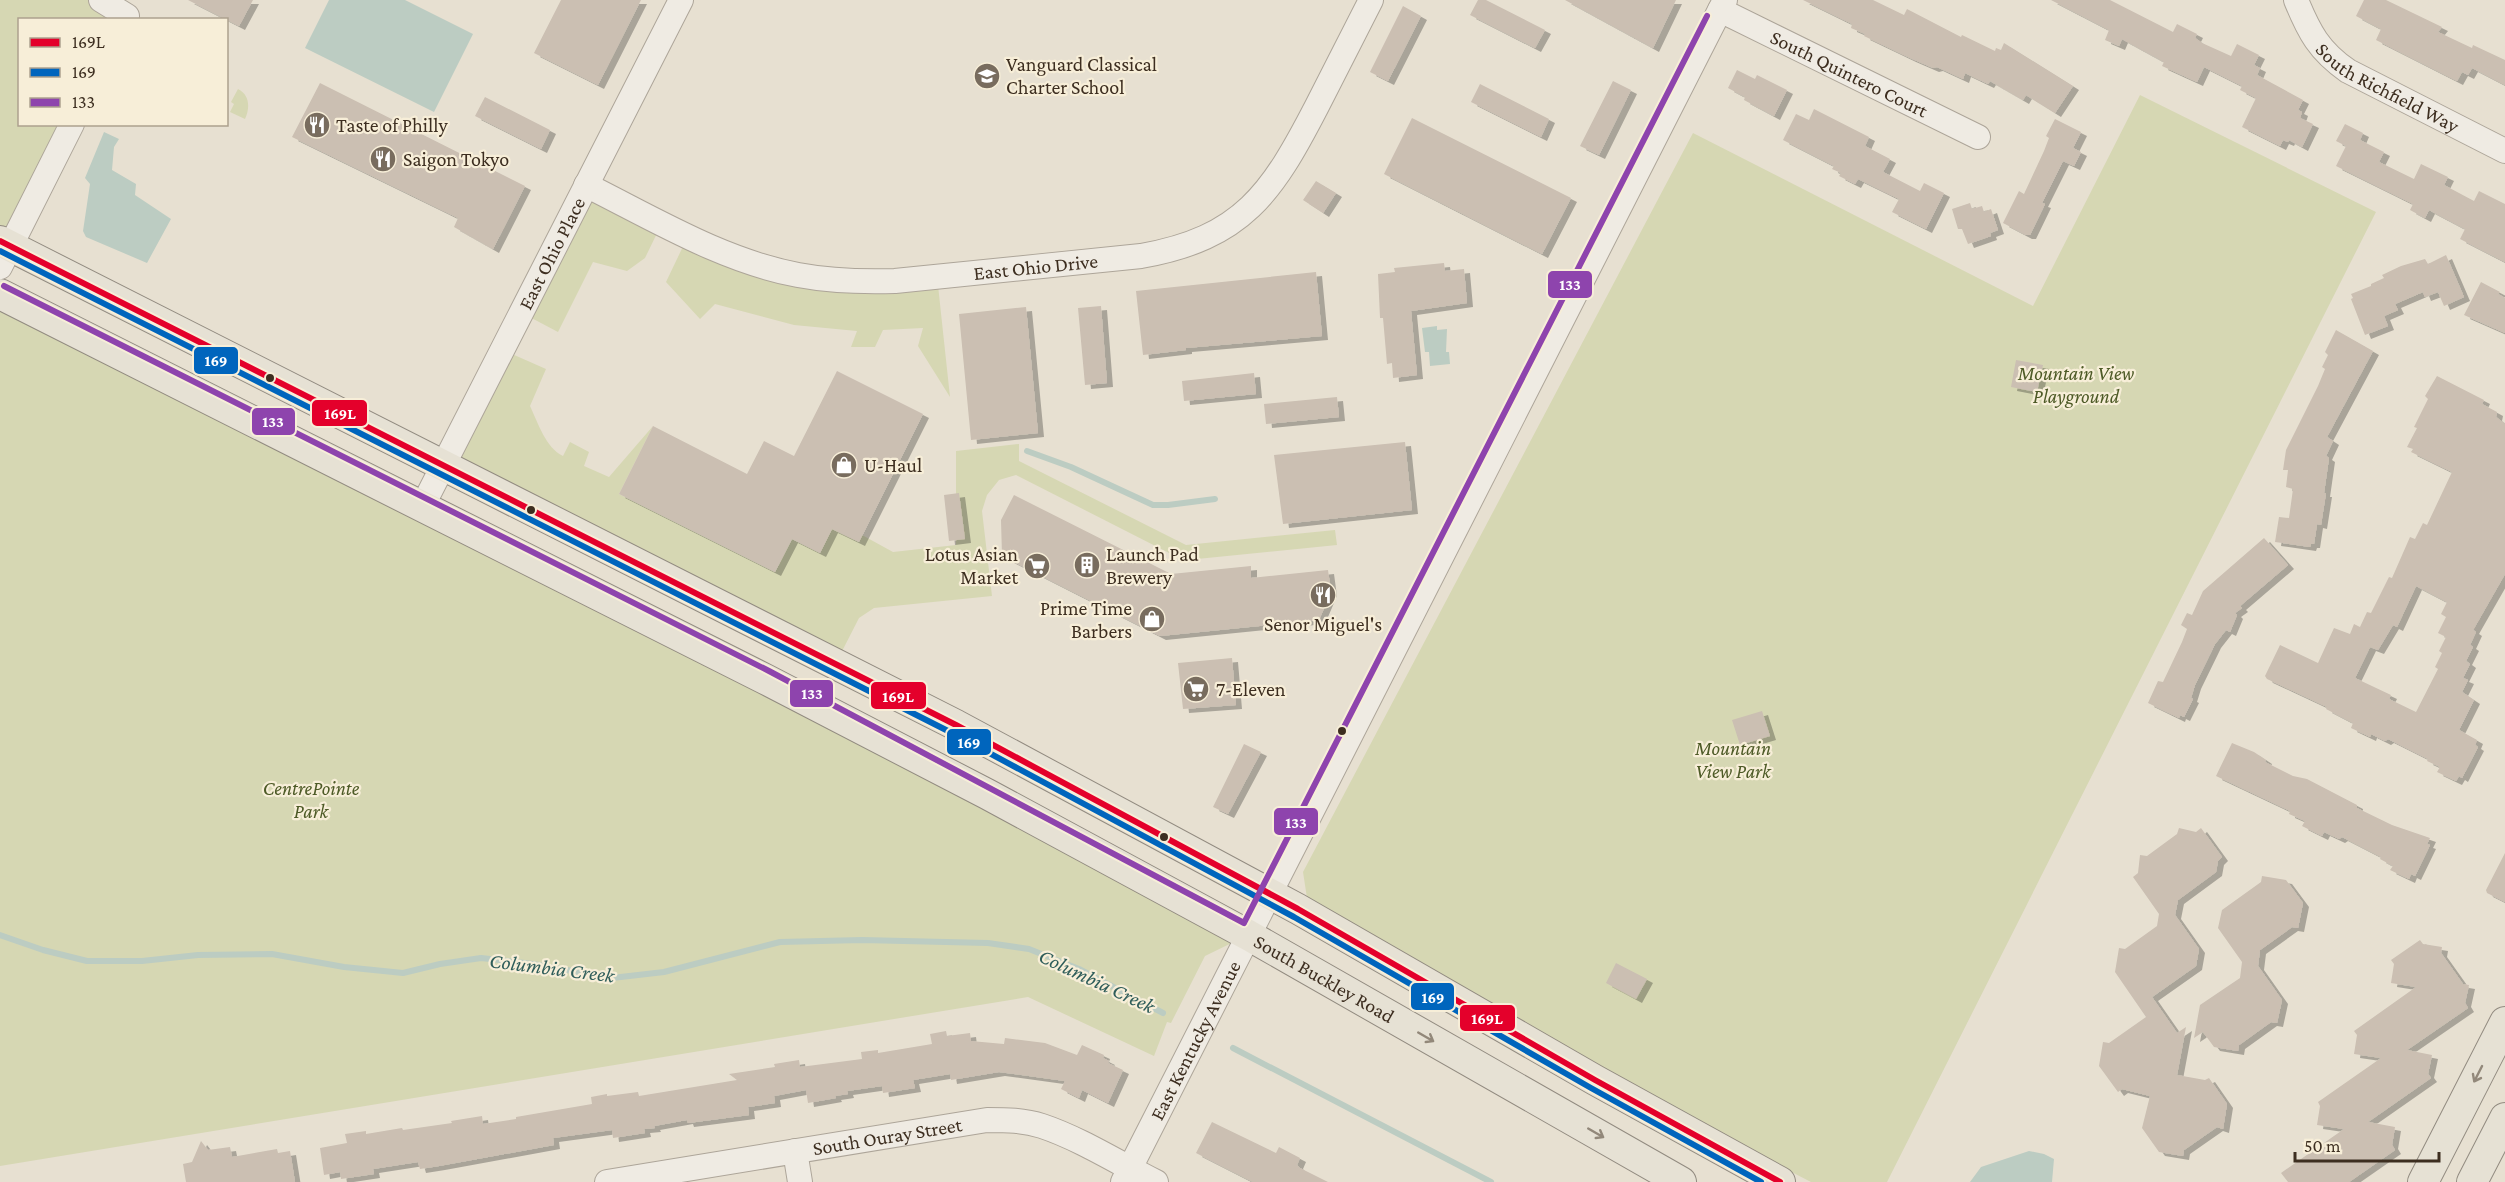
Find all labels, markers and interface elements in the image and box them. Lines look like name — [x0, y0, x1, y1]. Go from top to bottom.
legend — [18, 18, 228, 126]
street label: South Quintero Court — [1767, 26, 1932, 122]
text: 169L — [72, 32, 105, 52]
street label: South Richfield Way — [2311, 38, 2463, 138]
place label: Vanguard Classical Charter School — [1006, 53, 1157, 98]
school or university icon: Vanguard Classical Charter School — [972, 61, 1002, 91]
text: 169 — [72, 62, 96, 82]
text: 133 — [72, 92, 95, 112]
restaurant icon: Taste of Philly — [302, 110, 332, 140]
place label: Taste of Philly — [336, 114, 448, 137]
restaurant icon: Saigon Tokyo — [368, 144, 398, 174]
place label: Saigon Tokyo — [403, 148, 509, 171]
street label: East Ohio Place — [514, 193, 590, 313]
street label: East Ohio Drive — [972, 249, 1099, 284]
line badge: 133 — [1547, 270, 1593, 299]
text: 133 — [1559, 276, 1581, 293]
line badge: 169 — [193, 346, 239, 375]
text: 169 — [205, 352, 228, 369]
park label: Mountain View Playground — [2017, 362, 2135, 408]
unlabelled marker — [264, 372, 276, 384]
line badge: 169L — [311, 399, 368, 427]
text: 169L — [324, 405, 356, 422]
line badge: 133 — [251, 407, 296, 436]
text: 133 — [262, 413, 284, 430]
shop icon: U-Haul — [829, 450, 859, 480]
place label: U-Haul — [864, 454, 922, 476]
unlabelled marker — [525, 504, 537, 516]
place label: Lotus Asian Market — [925, 543, 1018, 588]
place label: Launch Pad Brewery — [1106, 543, 1199, 589]
building icon: Launch Pad Brewery — [1072, 550, 1102, 580]
supermarket icon: Lotus Asian Market — [1022, 551, 1052, 581]
restaurant icon: Senor Miguel's — [1308, 580, 1338, 610]
place label: Prime Time Barbers — [1040, 597, 1132, 642]
shop icon: Prime Time Barbers — [1137, 604, 1167, 634]
place label: Senor Miguel's — [1264, 613, 1382, 636]
supermarket icon: 7-Eleven — [1181, 674, 1211, 704]
place label: 7-Eleven — [1216, 678, 1286, 700]
line badge: 133 — [789, 679, 834, 708]
line badge: 169L — [870, 681, 927, 710]
text: 133 — [801, 685, 823, 702]
text: 169L — [882, 688, 914, 705]
unlabelled marker — [1336, 725, 1348, 737]
line badge: 169 — [946, 728, 992, 756]
text: 169 — [958, 734, 981, 751]
park label: Mountain View Park — [1694, 737, 1772, 782]
park label: CentrePointe Park — [263, 777, 360, 822]
line badge: 133 — [1273, 807, 1319, 836]
text: 133 — [1285, 814, 1307, 831]
unlabelled marker — [1158, 831, 1170, 843]
street label: South Buckley Road — [1250, 930, 1399, 1027]
water label: Columbia Creek — [1035, 944, 1160, 1019]
water label: Columbia Creek — [488, 948, 617, 988]
street label: East Kentucky Avenue — [1145, 957, 1245, 1124]
line badge: 169 — [1410, 982, 1455, 1011]
text: 169 — [1422, 989, 1445, 1006]
line badge: 169L — [1459, 1004, 1516, 1032]
text: 169L — [1471, 1010, 1503, 1027]
one-way arrow — [1417, 1031, 1434, 1043]
one-way arrow — [2472, 1065, 2483, 1083]
street label: South Ouray Street — [811, 1113, 964, 1159]
scale bar — [2295, 1125, 2439, 1163]
one-way arrow — [1587, 1128, 1604, 1140]
text: 50 m — [2304, 1136, 2341, 1156]

